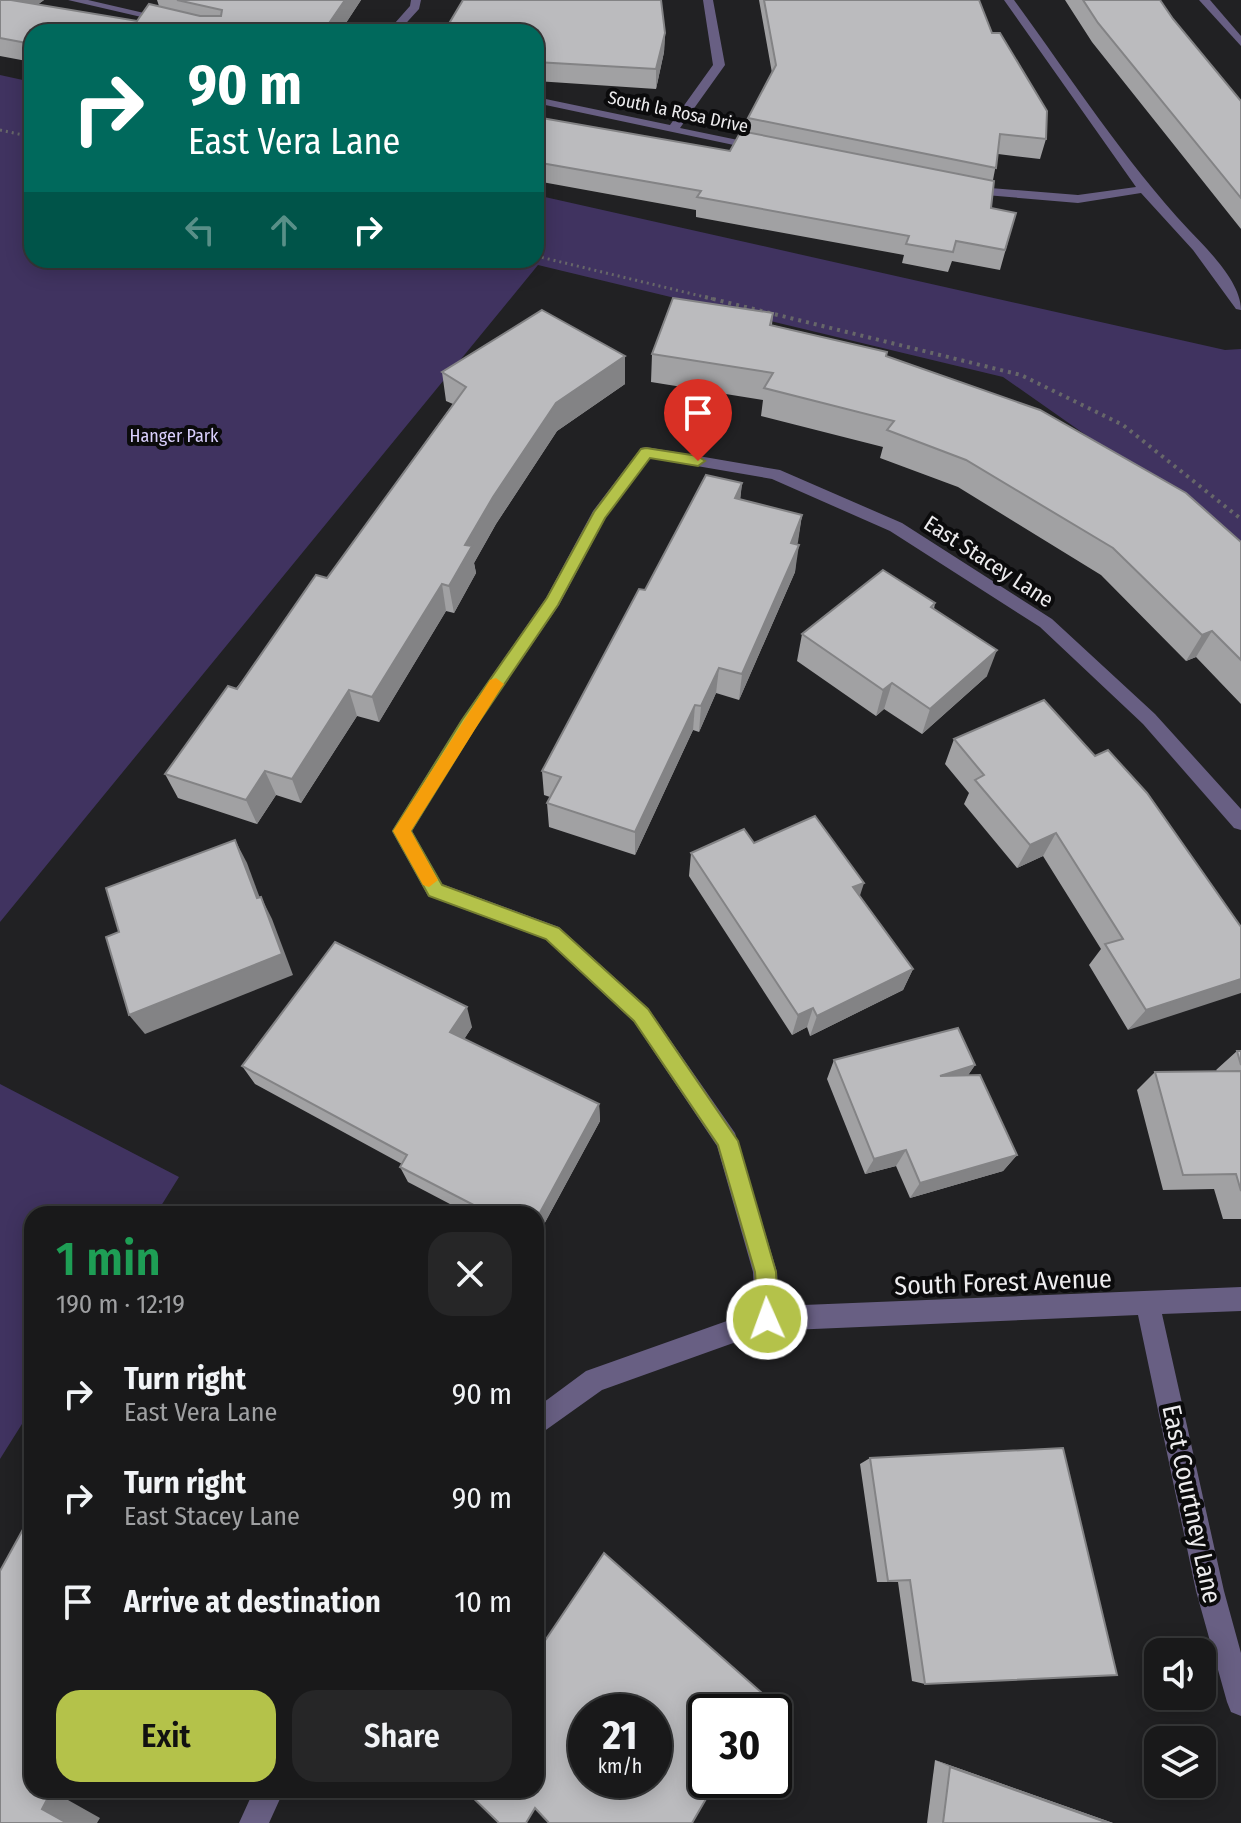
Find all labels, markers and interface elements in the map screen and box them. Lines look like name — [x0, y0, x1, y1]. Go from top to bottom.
text: 90 m — [188, 52, 302, 119]
icon: right — [56, 56, 160, 160]
street label: South la Rosa Drive — [606, 86, 750, 138]
text: East Vera Lane — [188, 120, 400, 164]
icon: left — [178, 208, 222, 252]
icon: ahead — [262, 208, 306, 252]
icon: right — [346, 208, 390, 252]
pin — [664, 379, 732, 461]
icon: arrive — [676, 391, 720, 435]
park label: Hanger Park — [130, 425, 219, 447]
street label: East Stacey Lane — [919, 510, 1058, 613]
text: 1 min — [56, 1230, 161, 1288]
button: close — [428, 1232, 512, 1316]
street label: South Forest Avenue — [894, 1263, 1112, 1302]
position arrow — [725, 1277, 809, 1361]
text: 190 m · 12:19 — [56, 1289, 185, 1320]
text: Turn right — [124, 1361, 246, 1397]
icon: right — [56, 1372, 100, 1416]
text: 90 m — [452, 1376, 512, 1412]
text: East Vera Lane — [124, 1397, 277, 1428]
street label: East Courtney Lane — [1155, 1402, 1228, 1606]
text: Turn right — [124, 1465, 246, 1501]
icon: right — [56, 1476, 100, 1520]
text: 90 m — [452, 1480, 512, 1516]
text: East Stacey Lane — [124, 1501, 300, 1532]
icon: arrive — [56, 1580, 100, 1624]
text: Arrive at destination — [124, 1584, 381, 1620]
text: 10 m — [455, 1584, 512, 1620]
map controls — [1144, 1638, 1216, 1798]
button: sound — [1144, 1638, 1216, 1710]
button: Exit — [56, 1690, 276, 1782]
button: Share — [292, 1690, 512, 1782]
speed limit sign: 30 — [688, 1694, 792, 1798]
text: 21 — [603, 1712, 637, 1760]
button: layers — [1144, 1726, 1216, 1798]
text: km/h — [598, 1754, 642, 1778]

